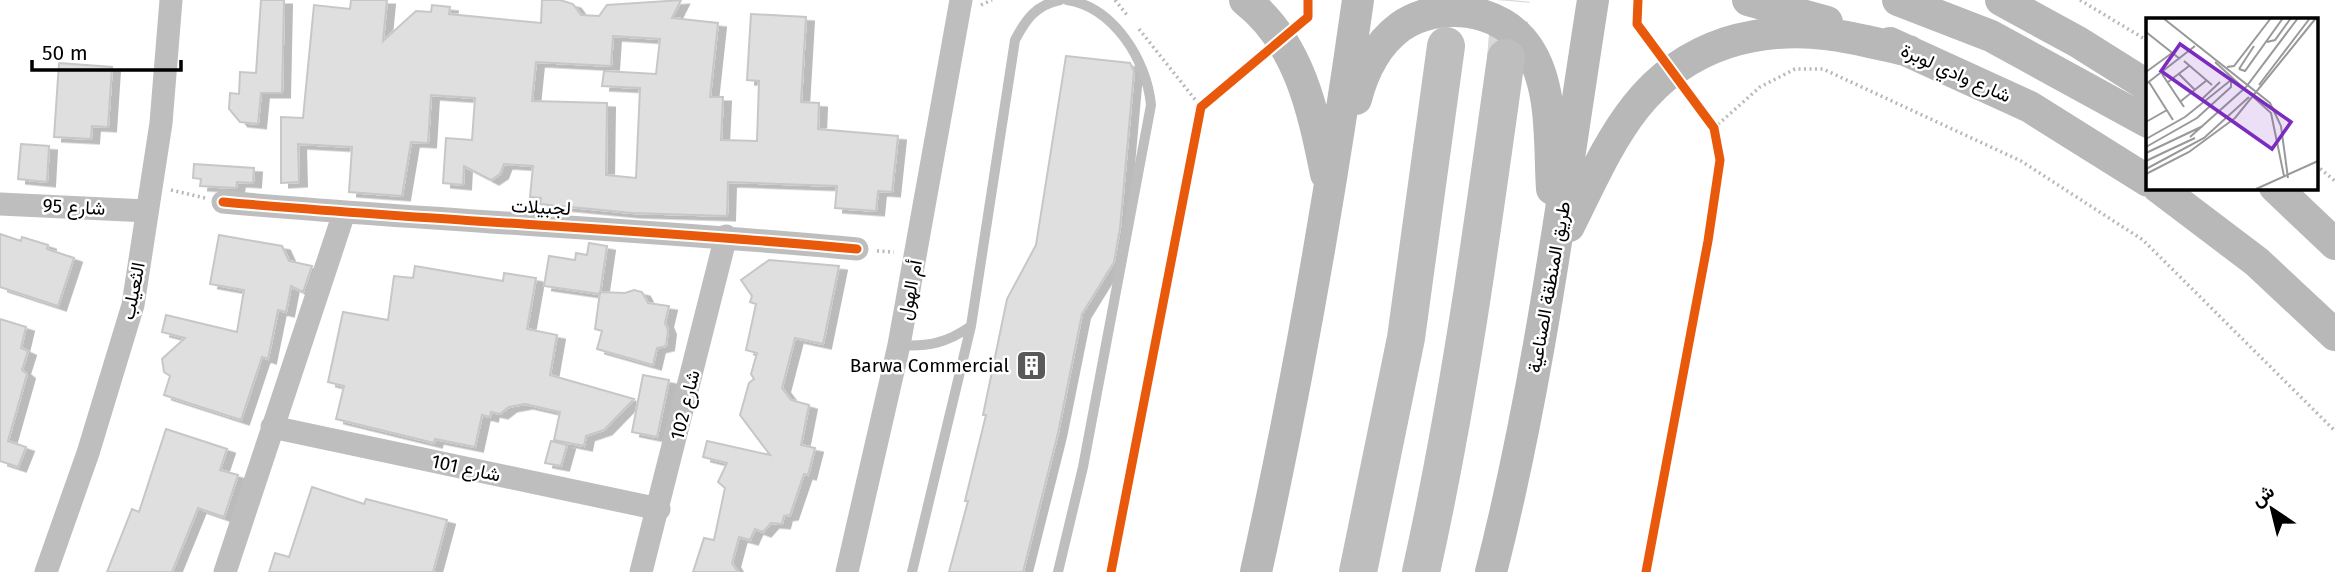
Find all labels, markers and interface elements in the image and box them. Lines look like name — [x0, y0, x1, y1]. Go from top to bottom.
inset map — [2146, 18, 2318, 189]
scale bar — [32, 28, 180, 72]
street label: شارع وادي لوبرة — [1896, 39, 2015, 111]
text: 50 m — [42, 40, 88, 66]
street label: شارع 95 — [42, 194, 106, 221]
street label: لجبيلات — [510, 194, 572, 220]
street label: طريق المنطقة الصناعية — [1523, 199, 1575, 375]
street label: أم الهول — [893, 258, 928, 322]
street label: الثعيلب — [116, 260, 150, 322]
building icon: Barwa Commercial — [1015, 348, 1049, 382]
place label: Barwa Commercial — [850, 354, 1009, 377]
street label: شارع 102 — [665, 368, 706, 443]
street label: شارع 101 — [429, 449, 503, 487]
north arrow — [2237, 474, 2307, 544]
text: ش — [2247, 479, 2279, 511]

